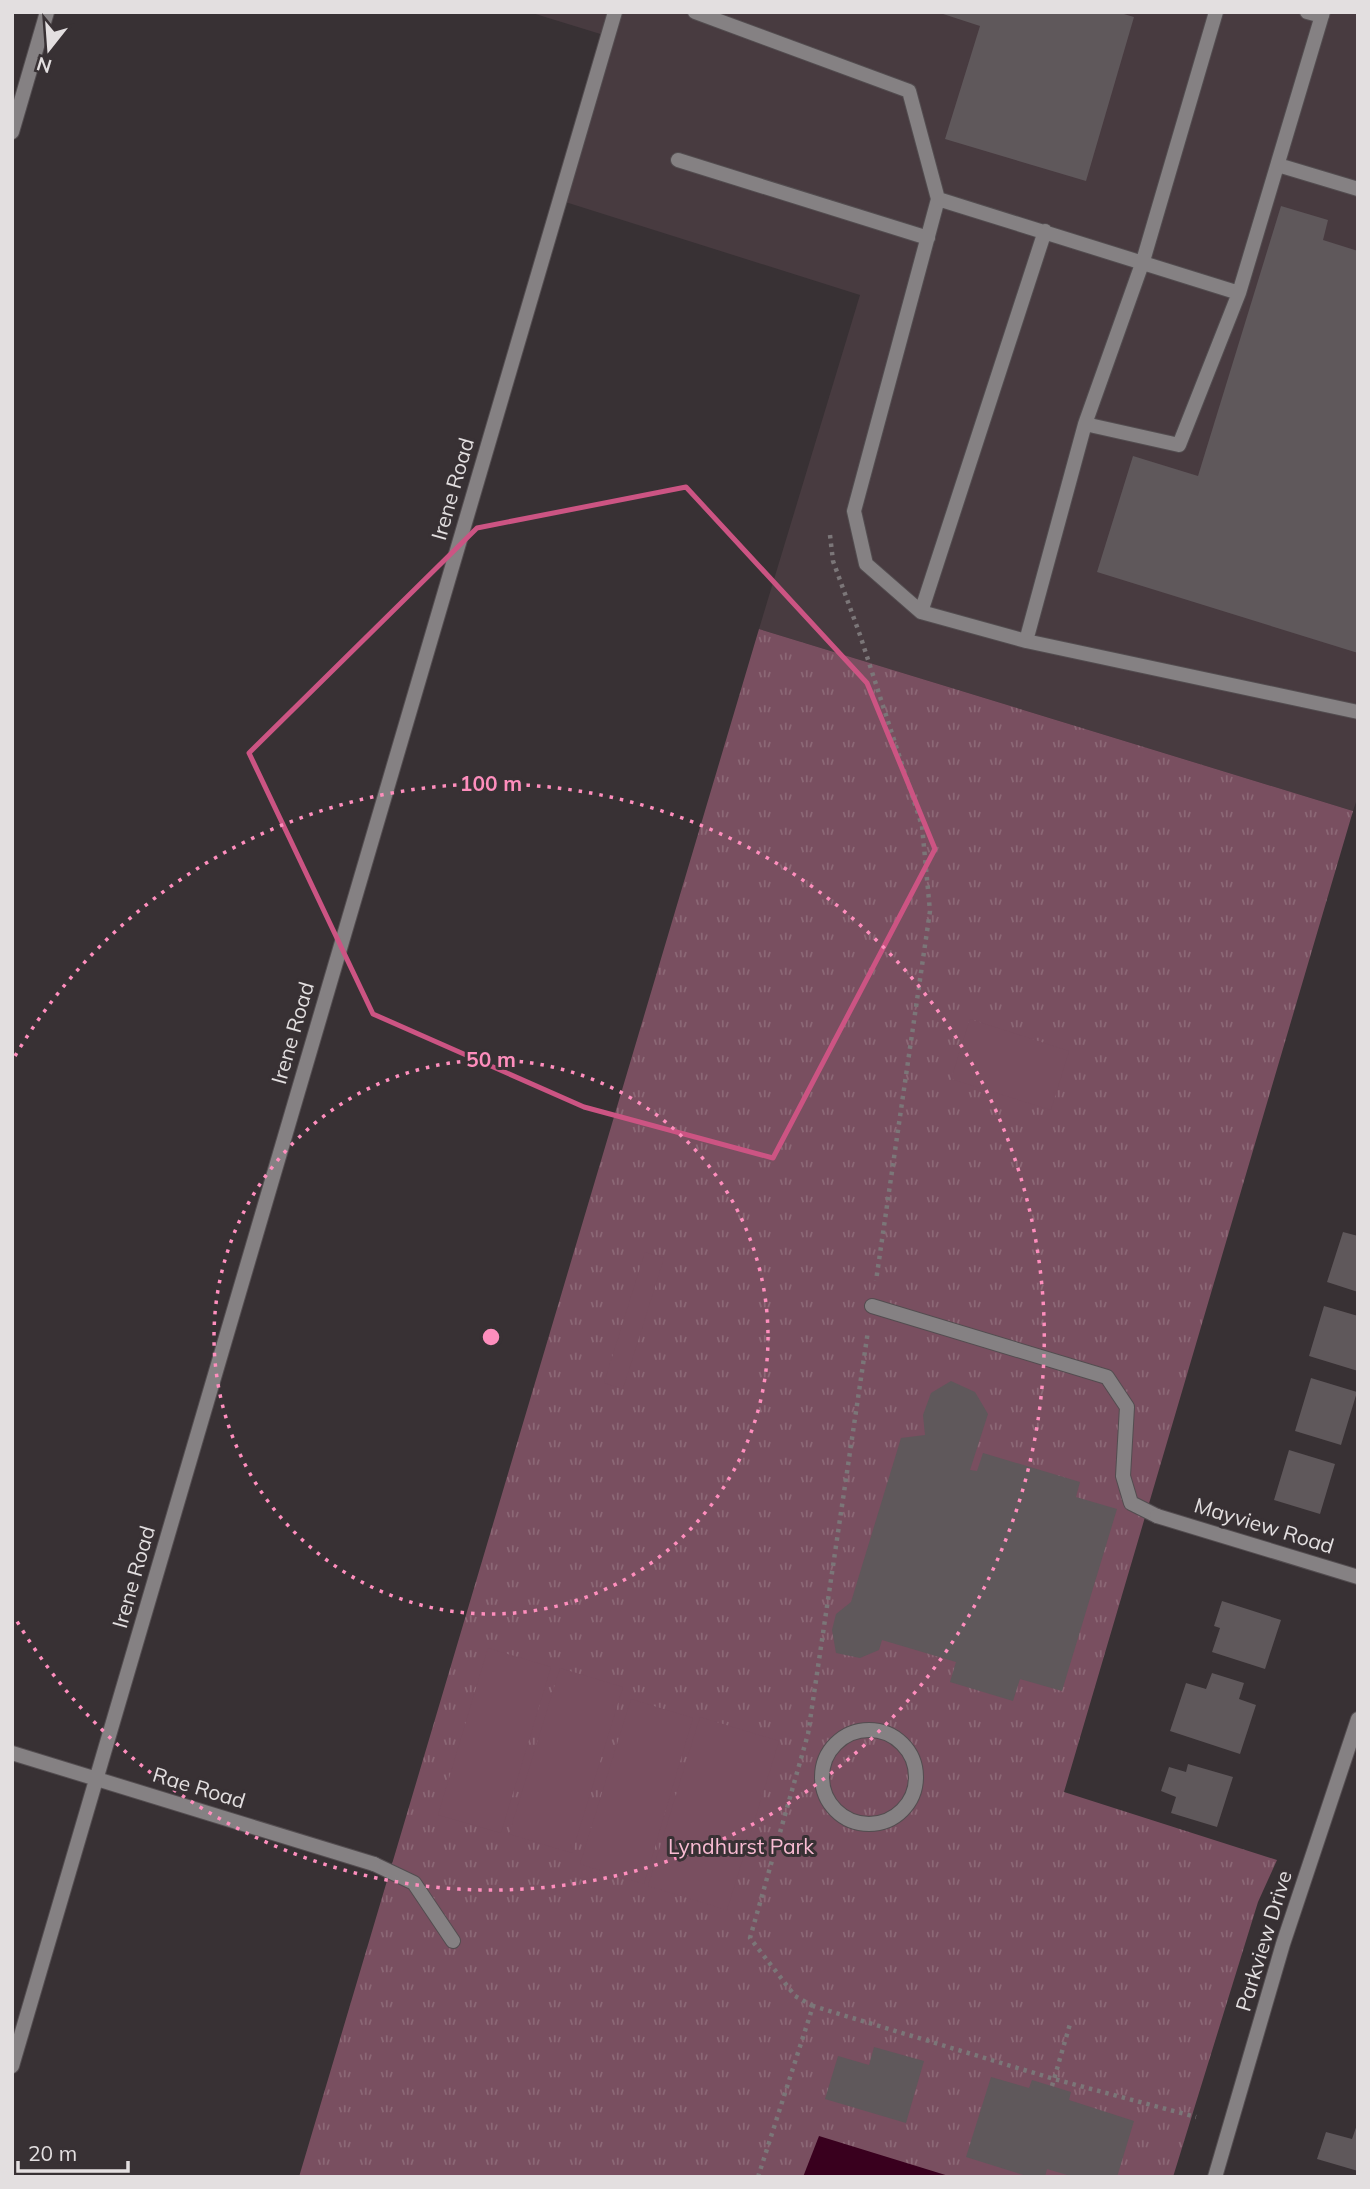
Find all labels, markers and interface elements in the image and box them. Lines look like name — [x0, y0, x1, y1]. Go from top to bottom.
north arrow — [14, 14, 84, 84]
text: N — [34, 52, 54, 79]
street label: Irene Road — [425, 435, 479, 543]
text: 100 m — [460, 770, 522, 796]
street label: Irene Road — [265, 979, 319, 1087]
text: 50 m — [466, 1046, 516, 1072]
centre of rings — [479, 1325, 503, 1349]
street label: Mayview Road — [1191, 1491, 1337, 1559]
street label: Irene Road — [106, 1523, 160, 1631]
street label: Rae Road — [150, 1761, 249, 1813]
park label: Lyndhurst Park — [668, 1833, 814, 1859]
street label: Parkview Drive — [1229, 1867, 1297, 2014]
scale bar — [18, 2130, 128, 2174]
text: 20 m — [28, 2140, 77, 2166]

